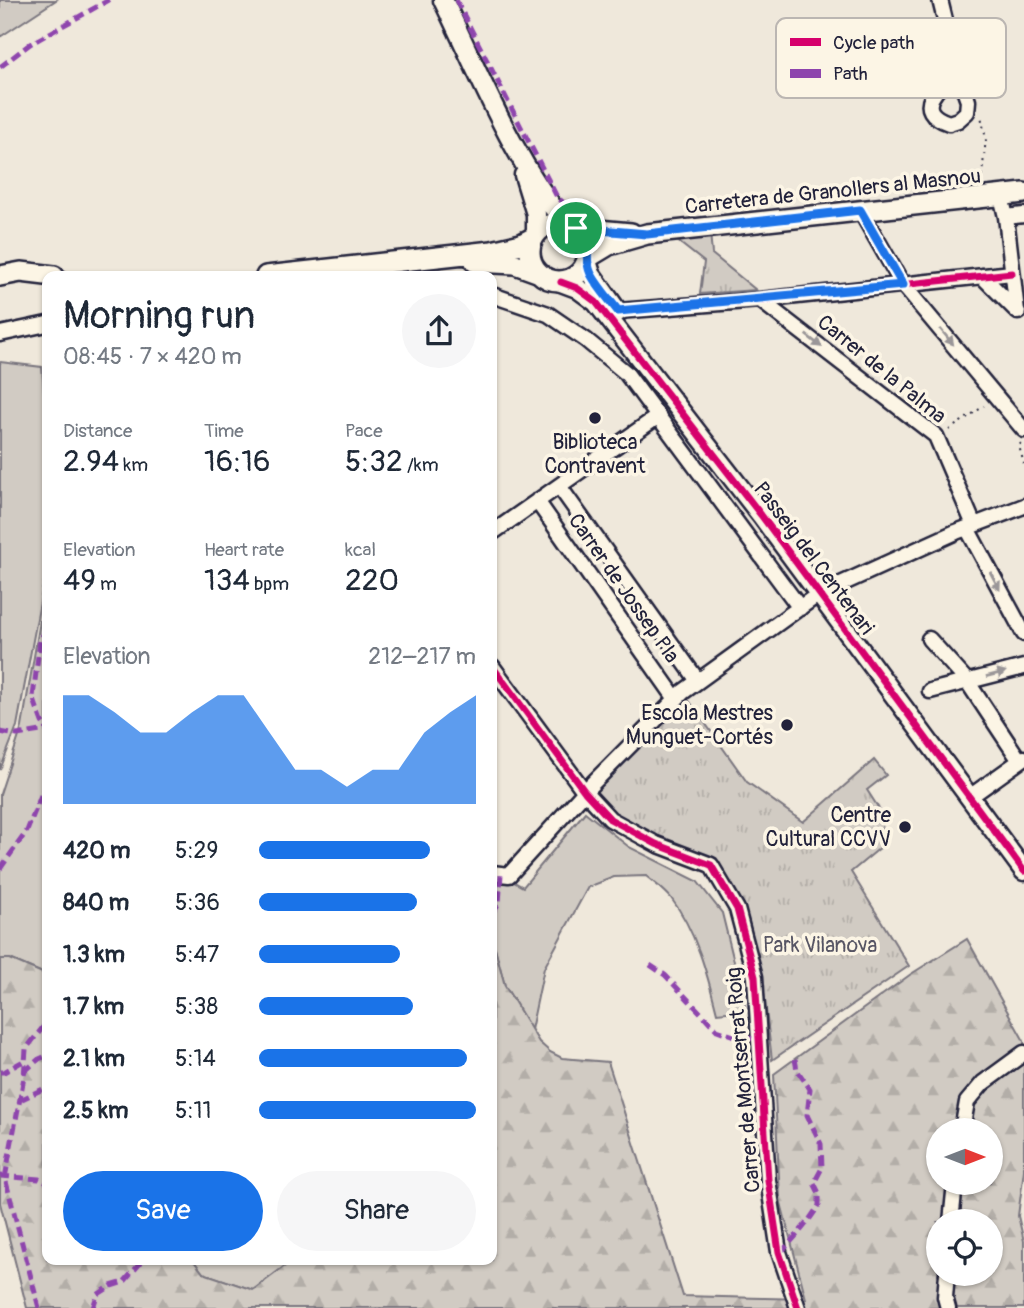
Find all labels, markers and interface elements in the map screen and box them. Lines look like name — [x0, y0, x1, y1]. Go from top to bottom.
legend — [776, 18, 1006, 98]
text: Cycle path — [833, 31, 914, 55]
text: Path — [833, 62, 868, 86]
street label: Carretera de Granollers al Masnou — [684, 163, 982, 220]
pin — [546, 198, 606, 258]
icon: arrive — [557, 209, 595, 247]
text: Morning run — [63, 292, 255, 340]
button: share — [402, 294, 476, 368]
street label: Carrer de la Palma — [812, 309, 952, 430]
one-way arrow — [939, 329, 954, 346]
one-way arrow — [805, 334, 823, 349]
text: 08:45 · 7 × 420 m — [63, 342, 242, 371]
marker: Biblioteca Contravent — [587, 410, 603, 426]
text: Distance — [63, 419, 132, 443]
text: Time — [204, 419, 244, 443]
text: Pace — [345, 419, 383, 443]
place label: Biblioteca Contravent — [545, 429, 646, 480]
text: 2.94 — [63, 443, 119, 480]
text: 16:16 — [204, 443, 270, 480]
text: 5:32 — [345, 443, 403, 480]
text: km — [119, 453, 148, 477]
text: /km — [403, 453, 439, 477]
street label: Passeig del Centenari — [747, 476, 880, 640]
street label: Carrer de Jossep Pla — [562, 508, 685, 668]
text: Elevation — [63, 538, 135, 562]
text: Heart rate — [204, 538, 284, 562]
text: kcal — [345, 538, 376, 562]
text: 49 — [63, 562, 96, 599]
text: 134 — [204, 562, 250, 599]
text: 220 — [345, 562, 399, 599]
one-way arrow — [990, 571, 1001, 591]
text: m — [96, 572, 117, 596]
text: bpm — [250, 572, 289, 596]
text: Elevation — [63, 642, 151, 671]
text: 212–217 m — [368, 642, 476, 671]
one-way arrow — [985, 668, 1007, 679]
place label: Escola Mestres Munguet-Cortés — [626, 700, 774, 751]
marker: Escola Mestres Munguet-Cortés — [779, 717, 795, 733]
place label: Centre Cultural CCVV — [766, 802, 892, 853]
marker: Centre Cultural CCVV — [897, 819, 913, 835]
text: 420 m — [63, 836, 130, 865]
text: 5:29 — [175, 836, 218, 865]
text: 840 m — [63, 888, 129, 917]
text: 5:36 — [175, 888, 220, 917]
park label: Park Vilanova — [763, 932, 877, 959]
text: 1.3 km — [63, 940, 125, 969]
text: 5:47 — [175, 940, 219, 969]
street label: Carrer de Montserrat Roig — [720, 966, 767, 1194]
text: 1.7 km — [63, 992, 124, 1021]
text: 5:38 — [175, 992, 218, 1021]
text: 2.1 km — [63, 1044, 125, 1073]
text: 5:14 — [175, 1044, 216, 1073]
text: 2.5 km — [63, 1096, 128, 1125]
text: 5:11 — [175, 1096, 212, 1125]
north arrow — [926, 1118, 1003, 1195]
map controls — [926, 1118, 1003, 1286]
button: Save — [63, 1171, 263, 1251]
button: Share — [277, 1171, 476, 1251]
button: locate — [926, 1209, 1003, 1286]

